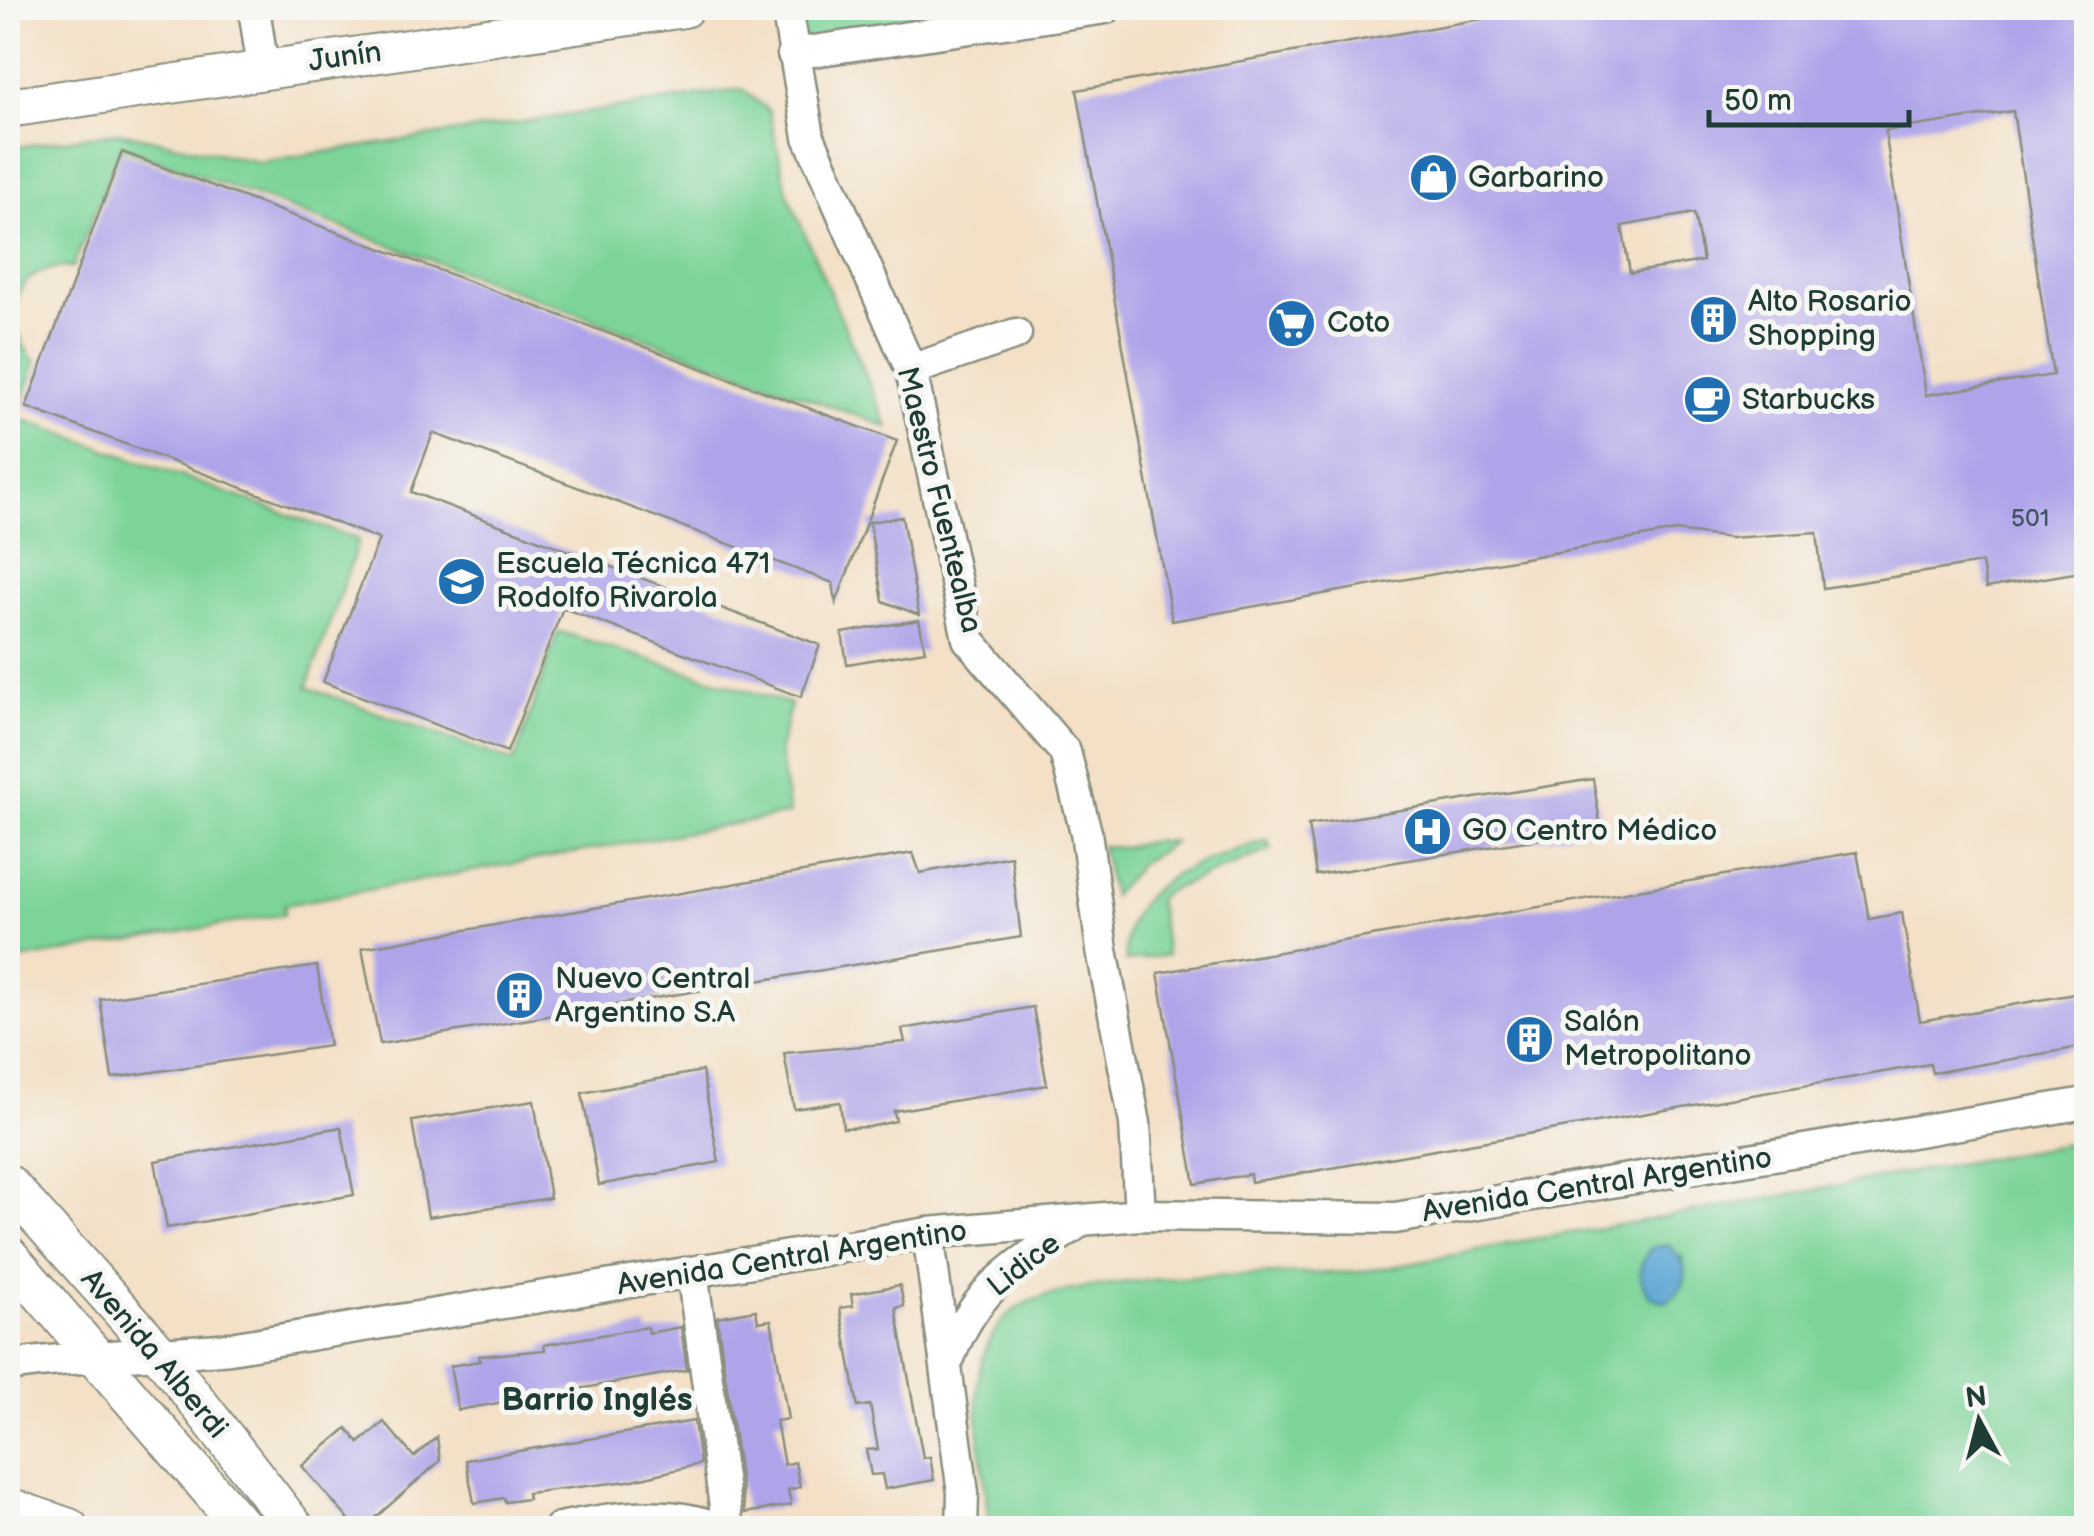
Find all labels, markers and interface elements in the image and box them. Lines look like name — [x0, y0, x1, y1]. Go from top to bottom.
street label: Junín — [306, 34, 384, 80]
scale bar — [1709, 65, 1909, 127]
text: 50 m — [1724, 83, 1792, 119]
shop icon: Garbarino — [1407, 152, 1459, 204]
place label: Garbarino — [1468, 160, 1604, 196]
place label: Alto Rosario Shopping — [1748, 284, 1912, 354]
building icon: Alto Rosario Shopping — [1687, 293, 1739, 345]
supermarket icon: Coto — [1266, 297, 1318, 349]
place label: Coto — [1327, 305, 1390, 341]
street label: Maestro Fuentealba — [889, 363, 989, 637]
cafe icon: Starbucks — [1681, 374, 1733, 426]
place label: Starbucks — [1742, 382, 1875, 418]
house number: 501 — [2011, 503, 2049, 534]
place label: Escuela Técnica 471 Rodolfo Rivarola — [496, 546, 770, 616]
school or university icon: Escuela Técnica 471 Rodolfo Rivarola — [435, 555, 487, 607]
hospital icon: GO Centro Médico — [1401, 805, 1453, 857]
place label: GO Centro Médico — [1462, 813, 1717, 849]
place label: Nuevo Central Argentino S.A — [555, 961, 750, 1031]
building icon: Nuevo Central Argentino S.A — [494, 970, 546, 1022]
place label: Salón Metropolitano — [1564, 1004, 1752, 1074]
building icon: Salón Metropolitano — [1503, 1013, 1555, 1065]
street label: Avenida Central Argentino — [1420, 1140, 1774, 1230]
street label: Avenida Central Argentino — [615, 1213, 969, 1303]
street label: Lidice — [981, 1226, 1067, 1304]
street label: Avenida Alberdi — [73, 1262, 235, 1446]
north arrow — [1929, 1371, 2029, 1471]
text: N — [1964, 1380, 1989, 1415]
district label: Barrio Inglés — [502, 1381, 692, 1420]

